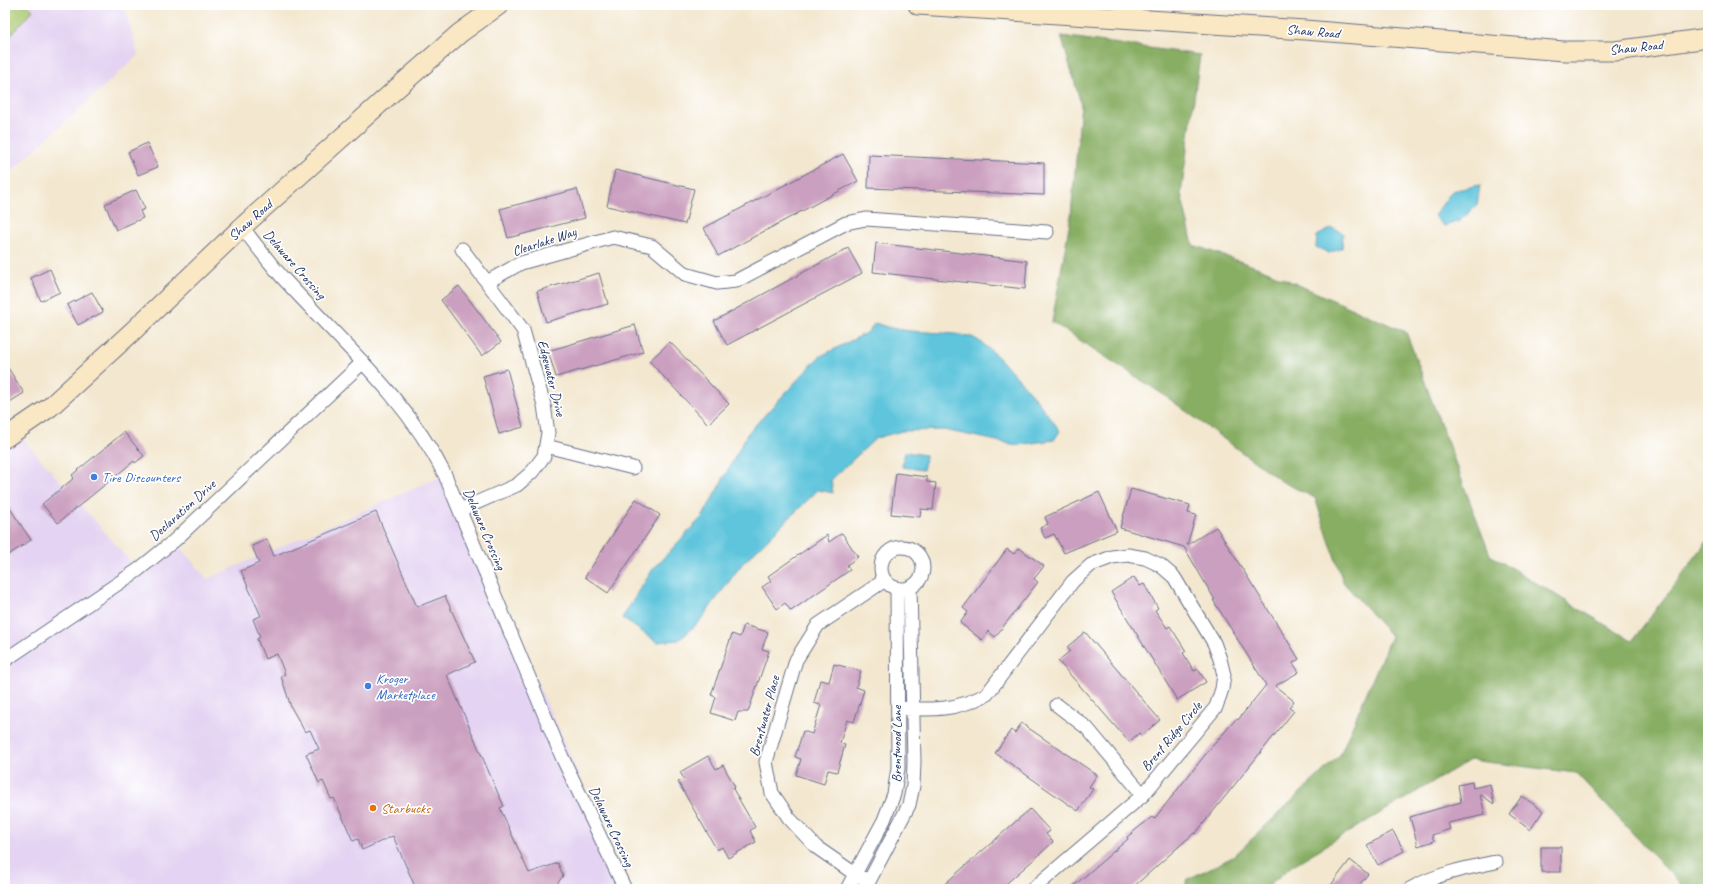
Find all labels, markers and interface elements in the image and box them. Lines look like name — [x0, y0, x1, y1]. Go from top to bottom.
street label: Shaw Road — [1286, 21, 1343, 43]
street label: Shaw Road — [1609, 36, 1666, 59]
street label: Shaw Road — [225, 194, 278, 245]
street label: Clearlake Way — [510, 223, 579, 260]
street label: Delaware Crossing — [260, 226, 330, 303]
street label: Edgewater Drive — [534, 338, 570, 419]
place label: Tire Discounters — [102, 469, 181, 486]
marker: Tire Discounters — [89, 472, 99, 482]
street label: Declaration Drive — [146, 475, 220, 545]
street label: Delaware Crossing — [460, 486, 510, 573]
place label: Kroger Marketplace — [376, 670, 436, 703]
street label: Brentwater Place — [746, 673, 784, 758]
marker: Kroger Marketplace — [363, 681, 373, 691]
street label: Brent Ridge Circle — [1137, 697, 1206, 775]
street label: Brentwood Lane — [888, 704, 905, 782]
street label: Delaware Crossing — [585, 783, 638, 870]
place label: Starbucks — [381, 800, 431, 817]
marker: Starbucks — [368, 803, 378, 813]

